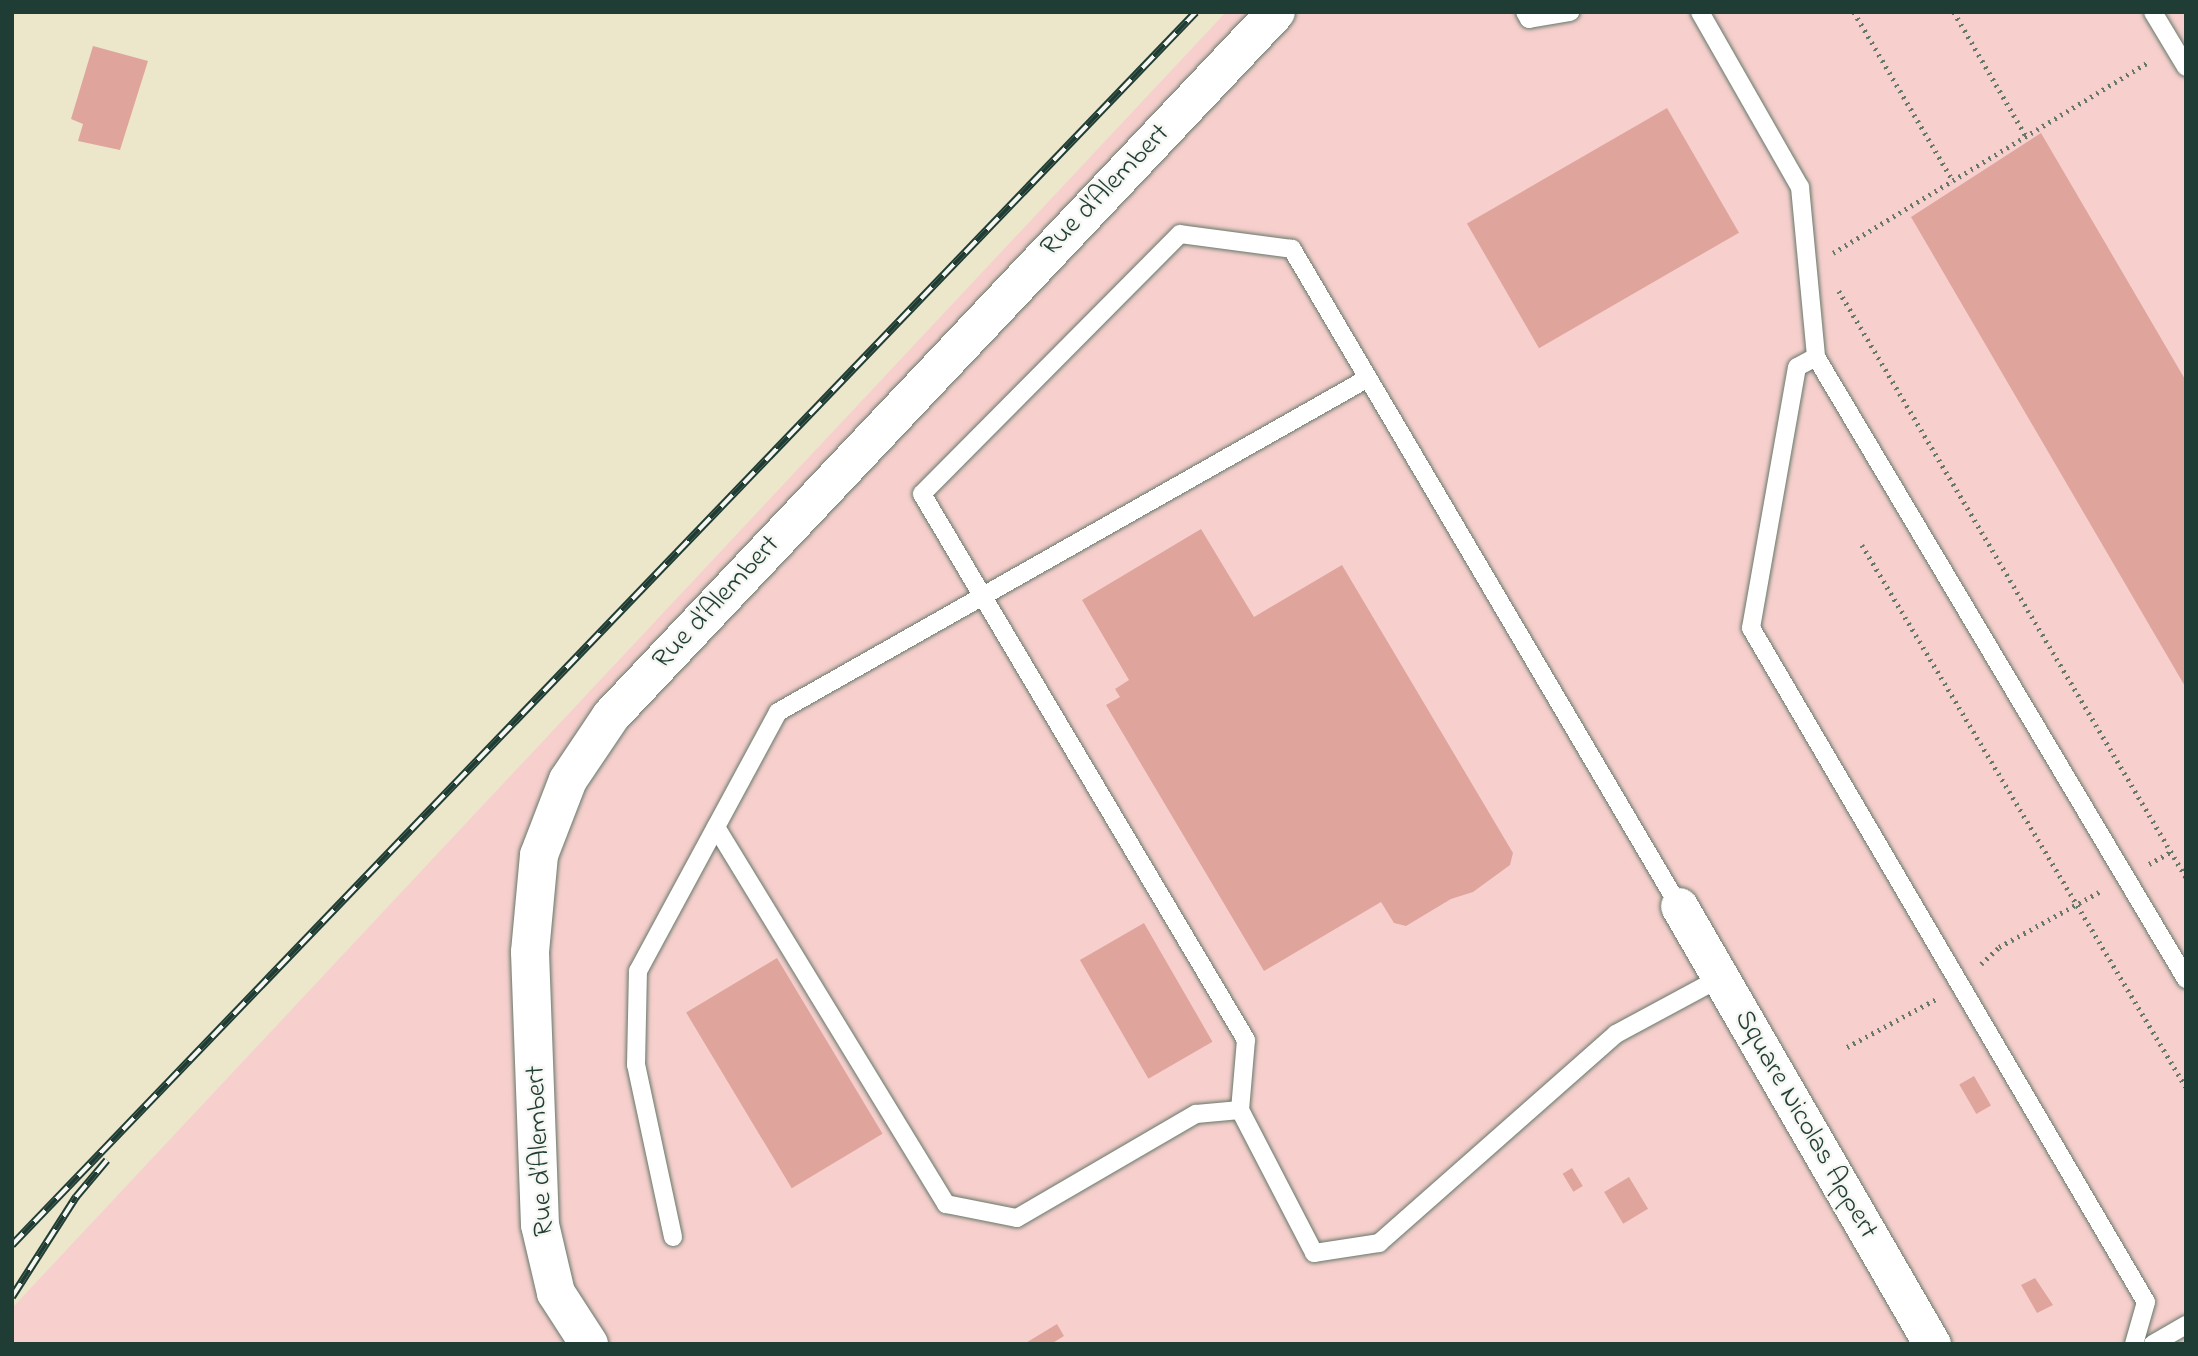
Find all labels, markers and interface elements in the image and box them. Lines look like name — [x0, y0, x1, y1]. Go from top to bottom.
street label: Rue d’Alembert — [1034, 118, 1178, 264]
street label: Rue d’Alembert — [646, 529, 788, 677]
street label: Square Nicolas Appert — [1726, 1005, 1884, 1245]
street label: Rue d’Alembert — [520, 1065, 562, 1237]

